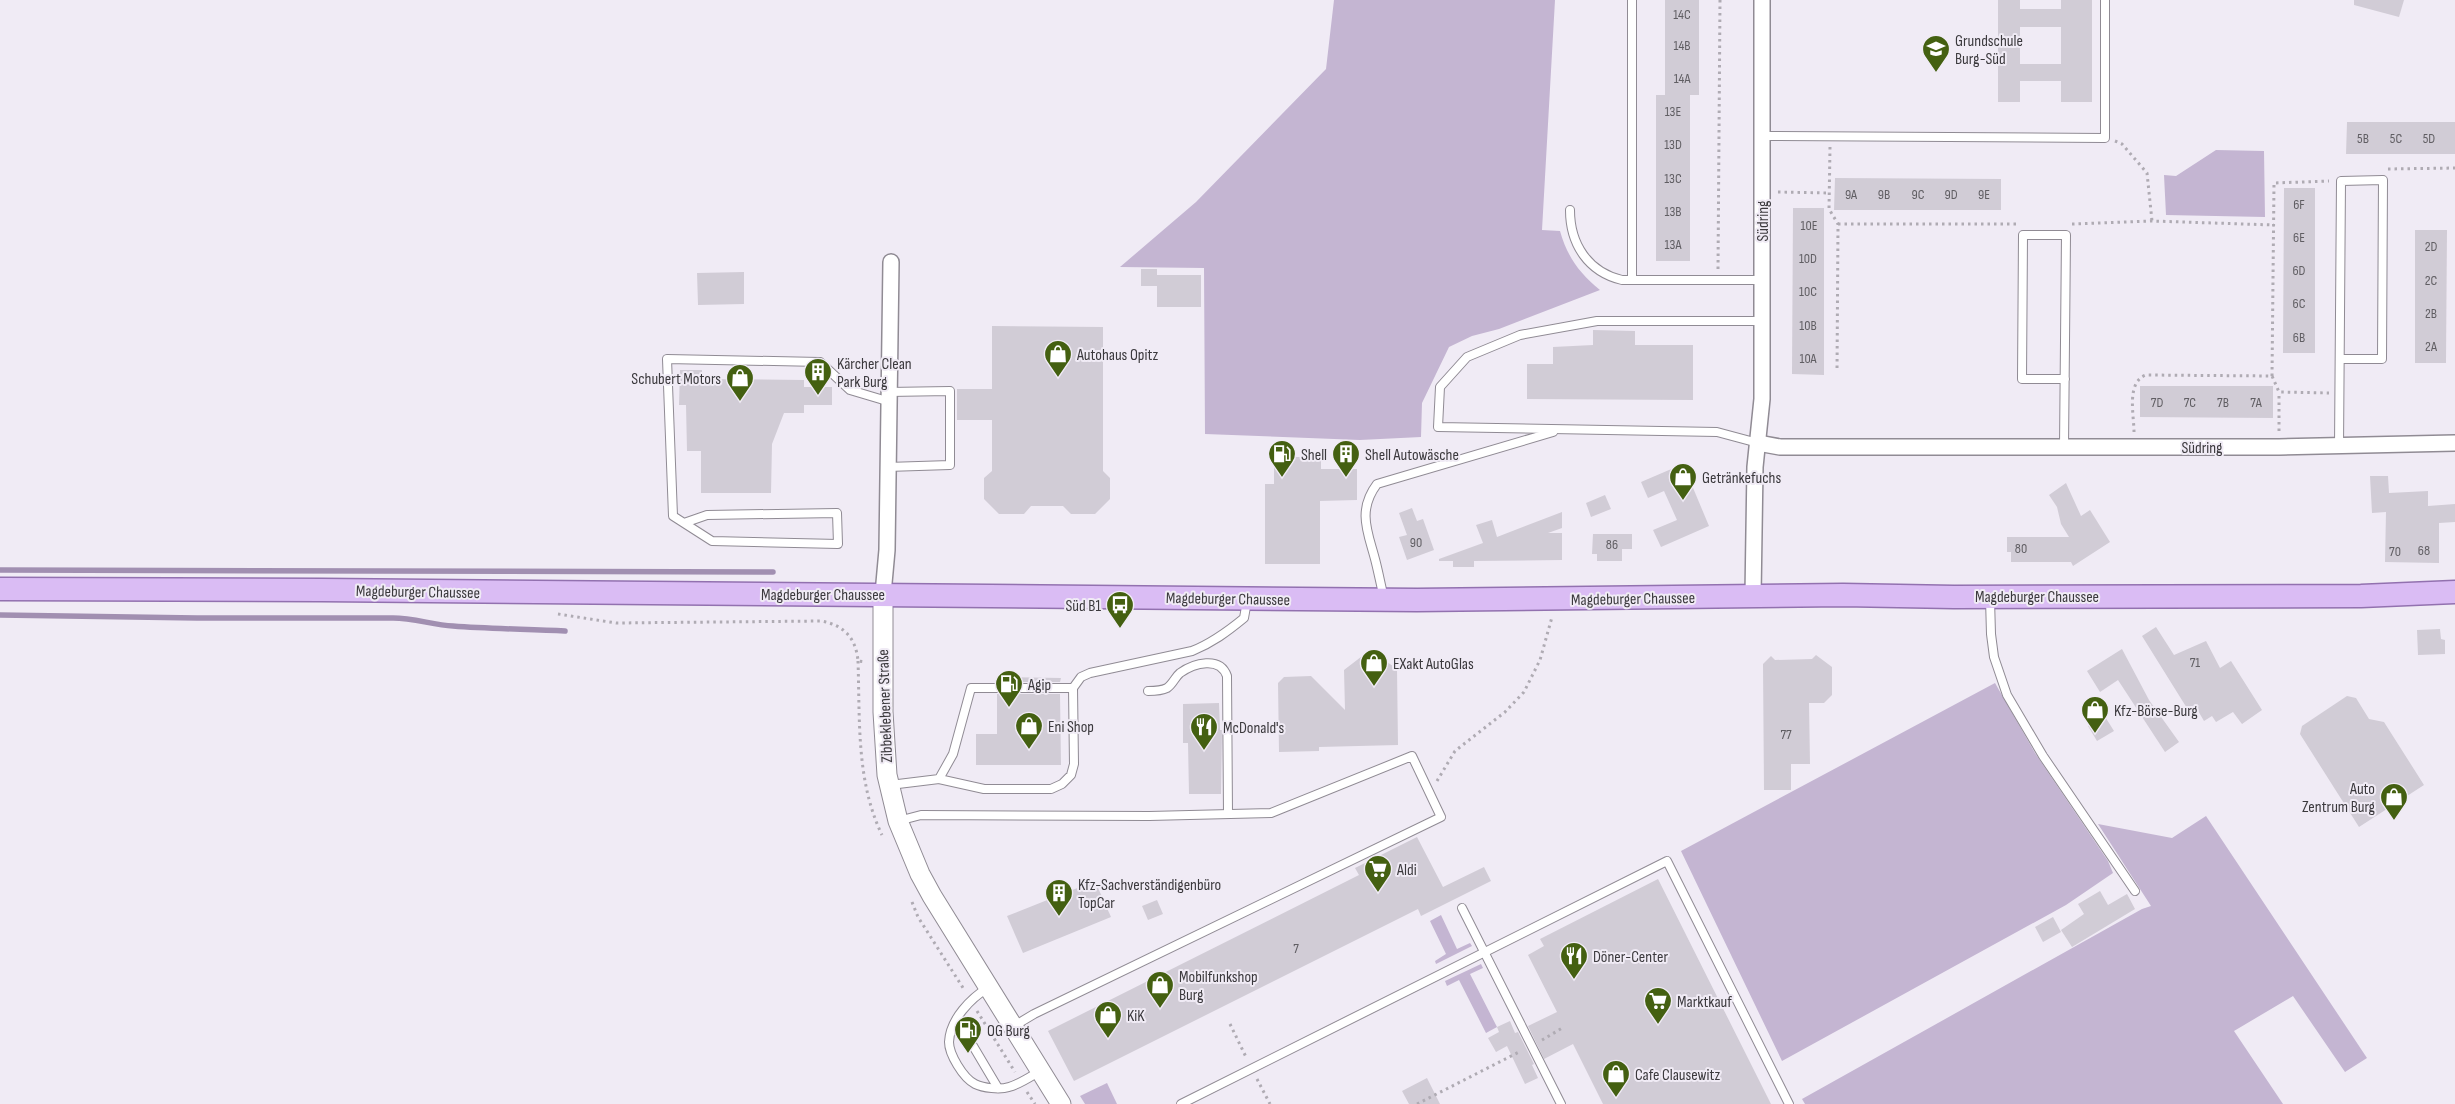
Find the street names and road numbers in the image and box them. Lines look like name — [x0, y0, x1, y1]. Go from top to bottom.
street label: Südring — [1754, 200, 1773, 242]
street label: Südring — [2181, 439, 2223, 458]
street label: Magdeburger Chaussee — [356, 582, 480, 603]
street label: Magdeburger Chaussee — [761, 586, 885, 605]
street label: Magdeburger Chaussee — [1975, 588, 2099, 607]
street label: Magdeburger Chaussee — [1166, 589, 1290, 610]
street label: Magdeburger Chaussee — [1571, 589, 1695, 610]
street label: Zibbeklebener Straße — [874, 649, 897, 763]

